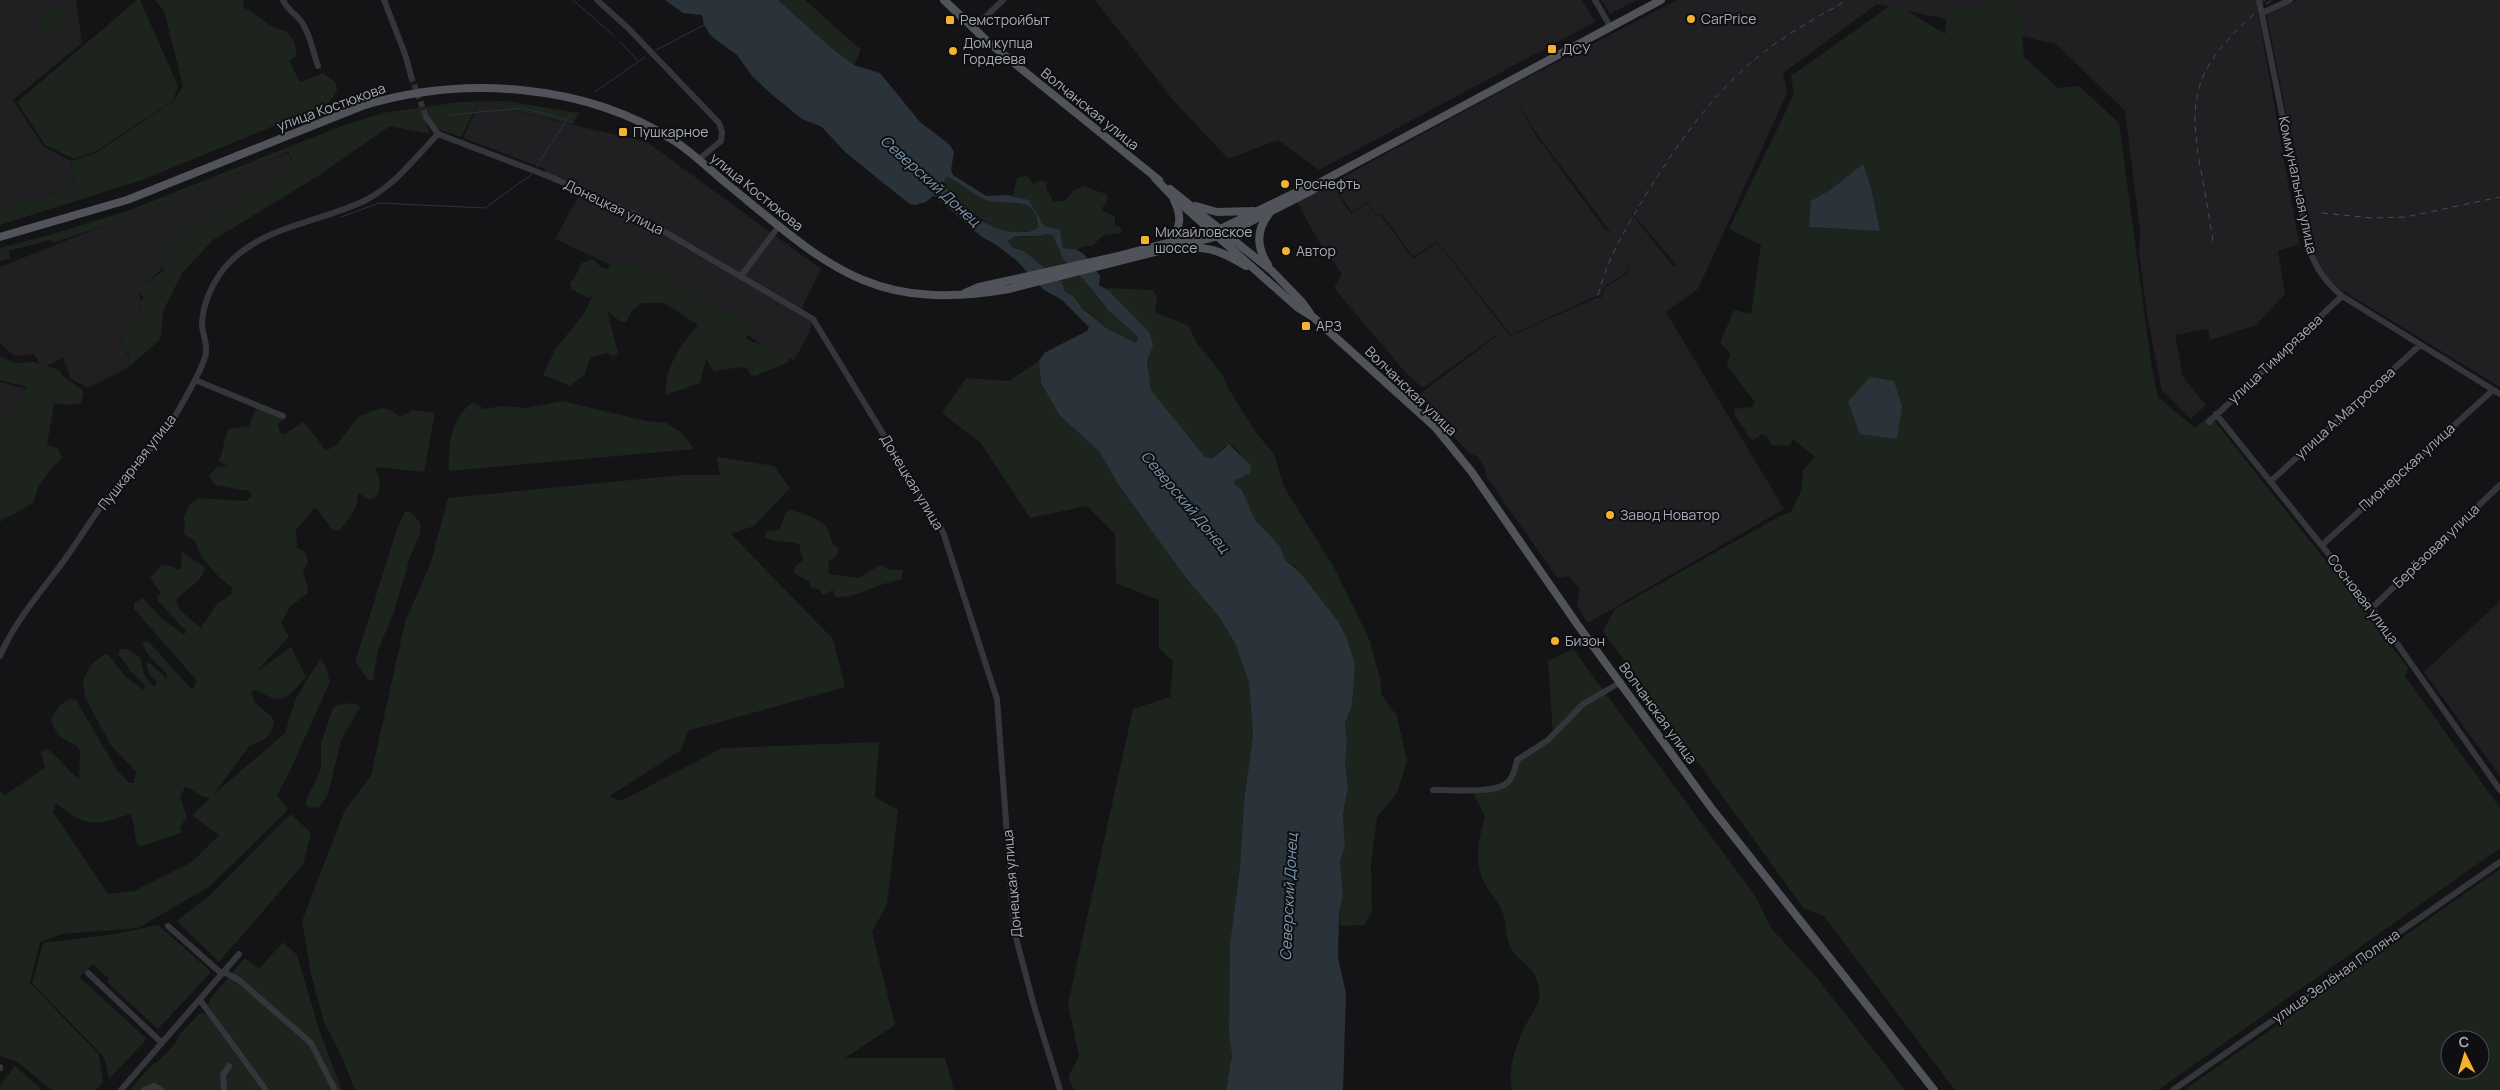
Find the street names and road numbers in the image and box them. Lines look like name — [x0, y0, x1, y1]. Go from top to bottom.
street label: Волчанская улица — [1037, 63, 1143, 154]
street label: улица Костюкова — [274, 78, 388, 135]
street label: Коммунальная улица — [2275, 114, 2322, 255]
street label: улица Костюкова — [707, 148, 808, 235]
street label: Донецкая улица — [561, 174, 667, 239]
street label: улица Тимирязева — [2223, 310, 2326, 407]
street label: Волчанская улица — [1361, 342, 1462, 440]
street label: улица А.Матросова — [2290, 362, 2399, 463]
street label: Пушкарная улица — [93, 410, 180, 514]
street label: Пионерская улица — [2355, 418, 2459, 515]
street label: Донецкая улица — [876, 430, 949, 533]
street label: Берёзовая улица — [2388, 499, 2483, 592]
street label: Сосновая улица — [2323, 550, 2403, 648]
street label: Волчанская улица — [1615, 658, 1702, 767]
street label: Донецкая улица — [997, 829, 1026, 939]
street label: улица Зелёная Поляна — [2268, 924, 2403, 1027]

